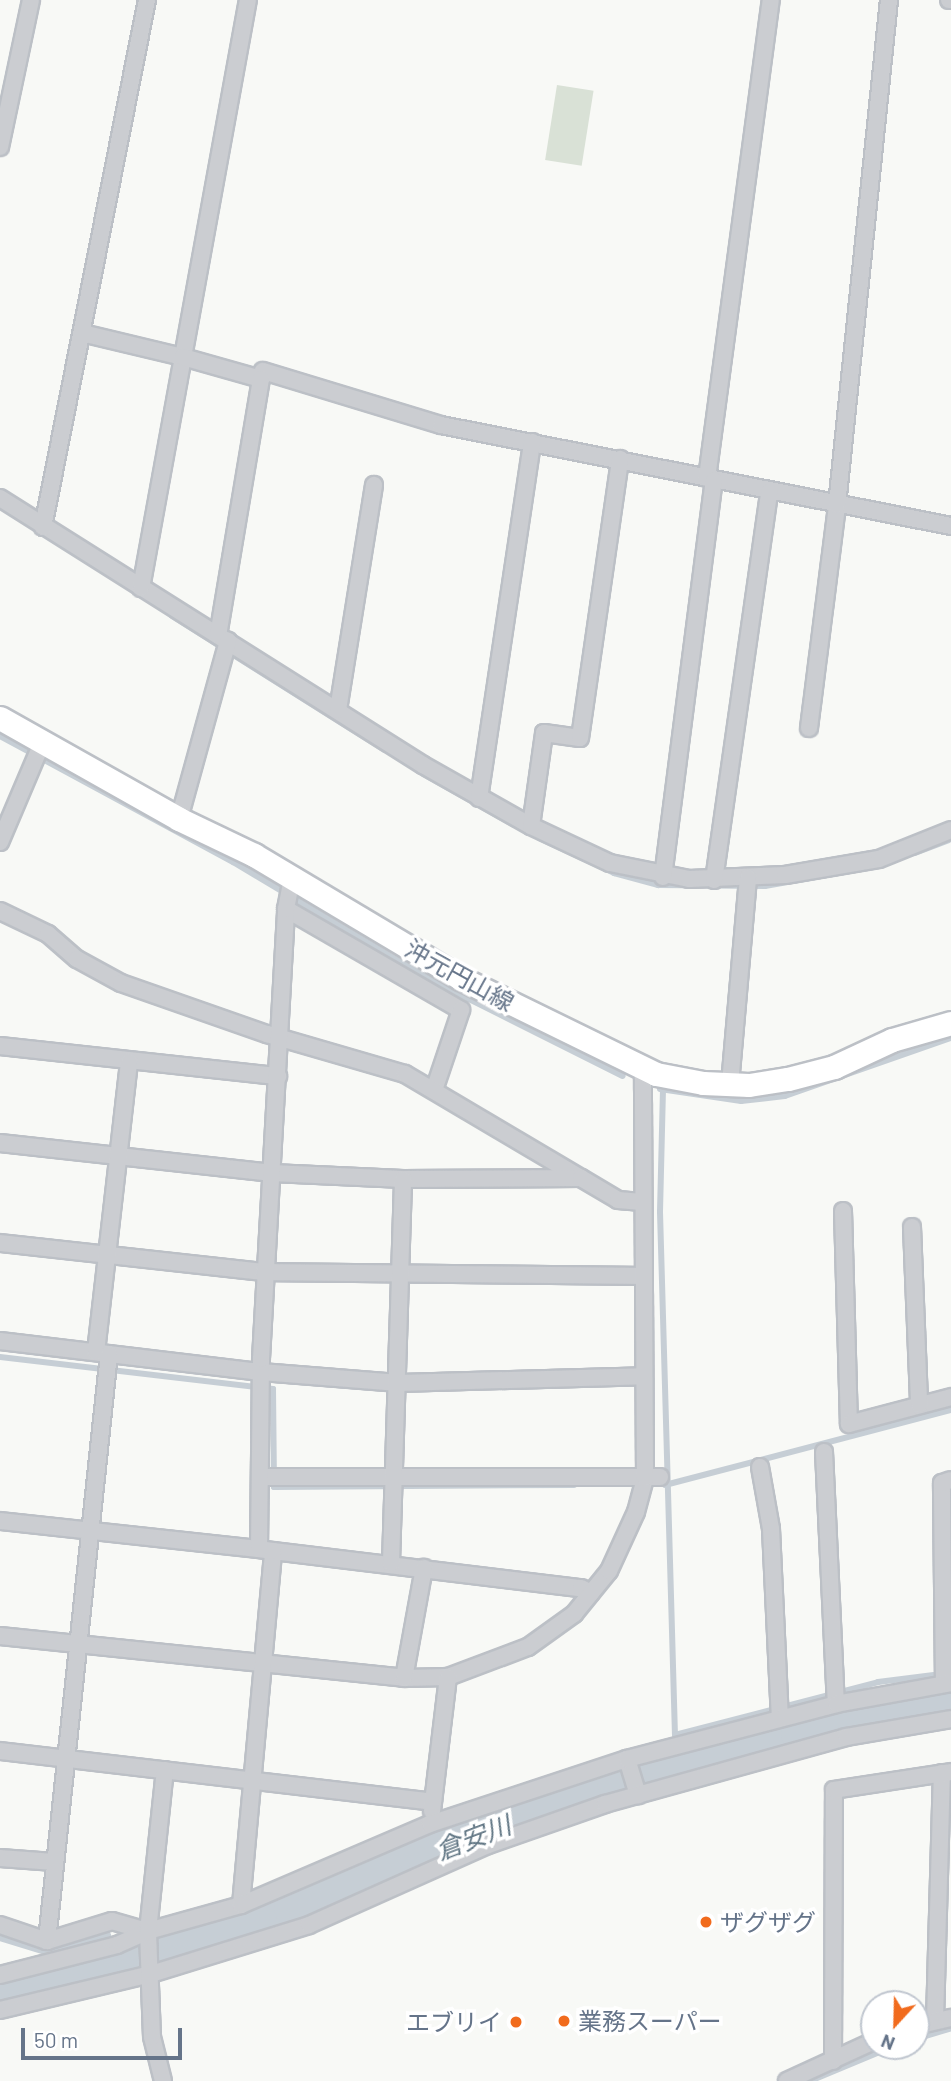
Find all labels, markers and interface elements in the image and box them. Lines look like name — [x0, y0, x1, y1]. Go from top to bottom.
street label: 沖元円山線 — [401, 933, 519, 1017]
water label: 倉安川 — [431, 1808, 515, 1866]
place label: ザグザグ — [720, 1908, 816, 1936]
marker: ザグザグ — [698, 1914, 714, 1930]
north arrow — [860, 1990, 930, 2060]
place label: 業務スーパー — [578, 2007, 722, 2035]
place label: エブリイ — [406, 2008, 502, 2036]
marker: 業務スーパー — [556, 2013, 572, 2029]
scale bar — [24, 2014, 186, 2058]
marker: エブリイ — [508, 2014, 524, 2030]
text: 50 m — [34, 2027, 78, 2052]
text: N — [878, 2030, 898, 2056]

